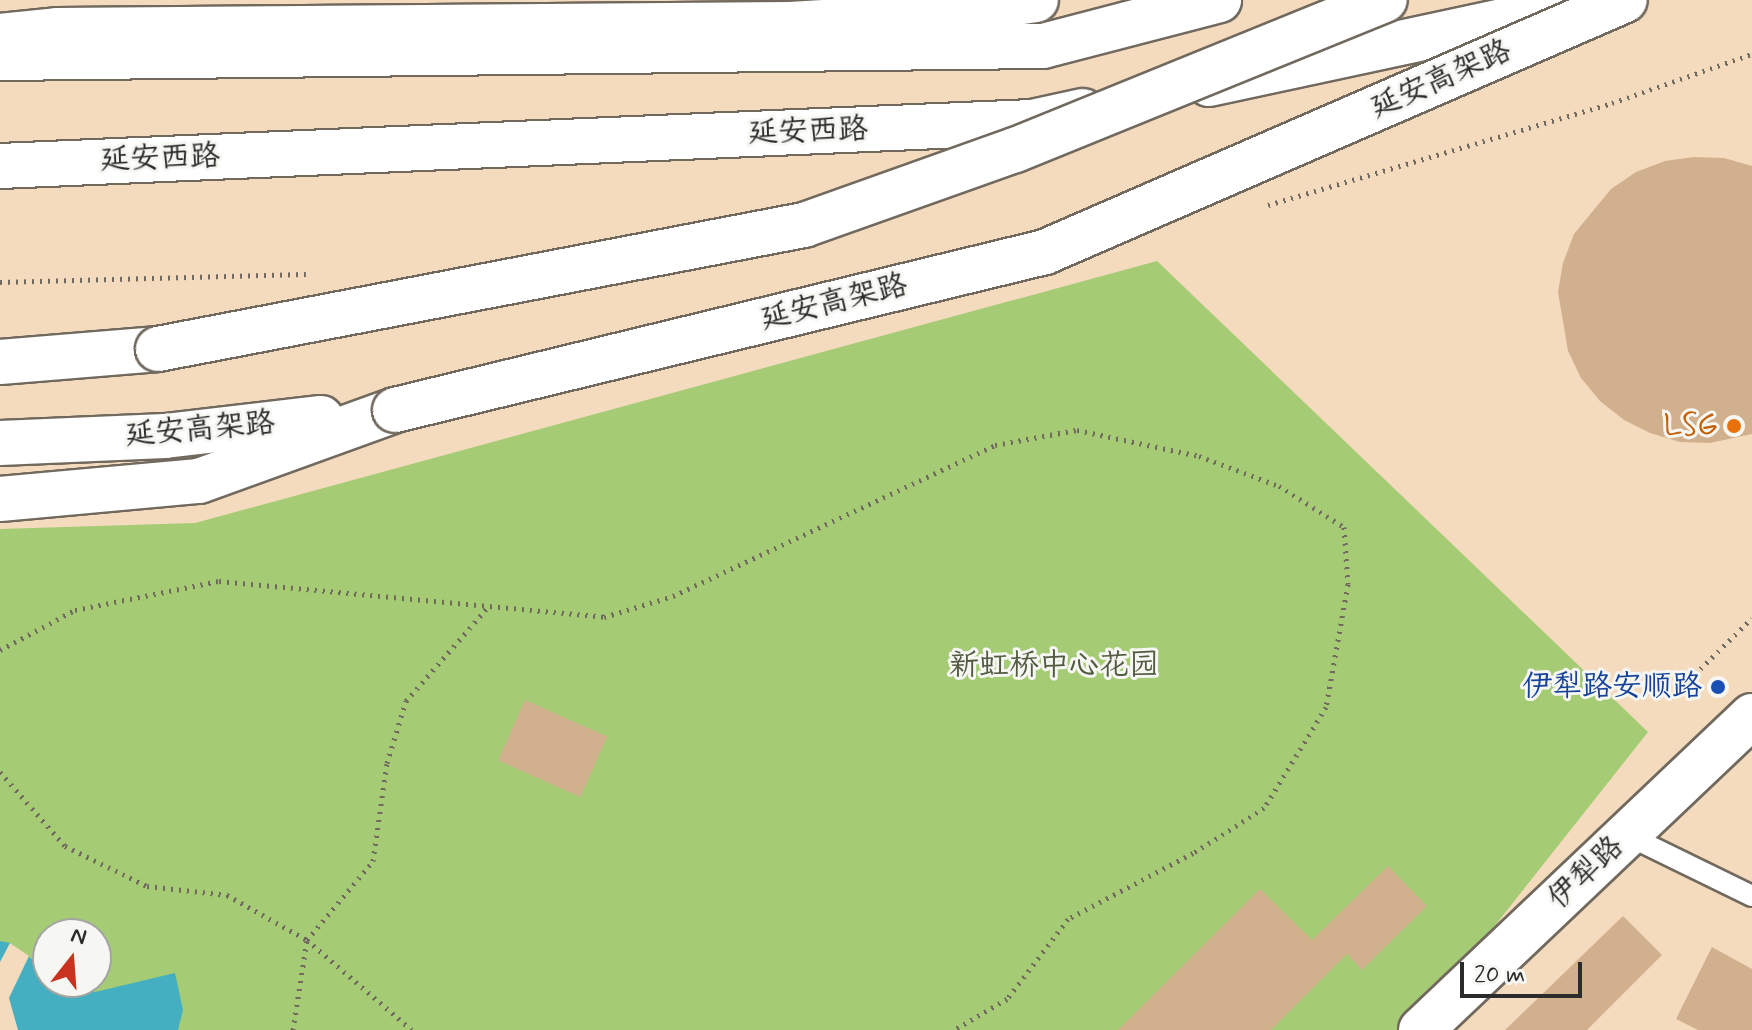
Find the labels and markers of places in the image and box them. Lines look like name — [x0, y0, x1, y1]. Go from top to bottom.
place label: LSG — [1664, 408, 1718, 444]
marker: LSG — [1725, 417, 1743, 435]
place label: 伊犁路安顺路 — [1522, 669, 1702, 705]
marker: 伊犁路安顺路 — [1709, 678, 1727, 696]

